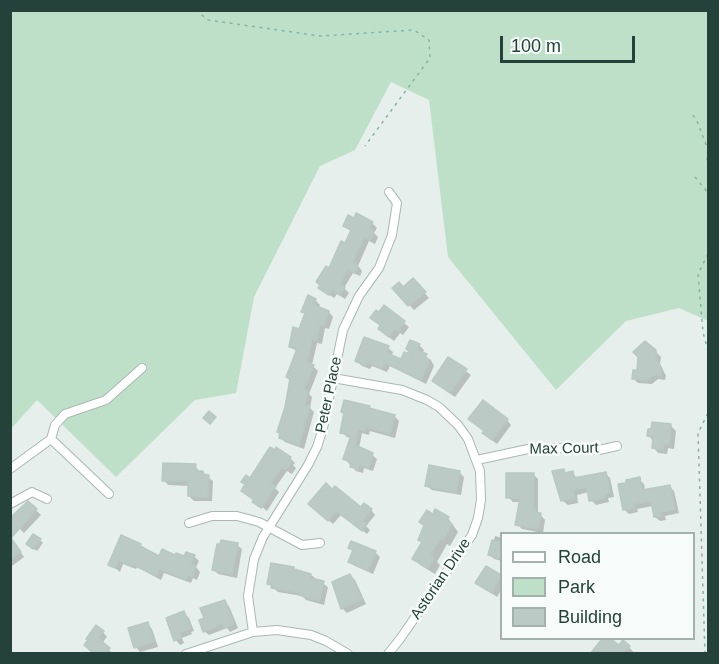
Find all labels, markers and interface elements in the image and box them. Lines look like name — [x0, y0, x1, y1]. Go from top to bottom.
scale bar — [503, 24, 638, 62]
text: 100 m — [511, 36, 561, 56]
street label: Peter Place — [312, 355, 346, 435]
street label: Max Court — [529, 439, 599, 459]
legend — [500, 532, 695, 640]
street label: Astorian Drive — [407, 535, 475, 623]
text: Road — [558, 547, 601, 567]
text: Park — [558, 577, 595, 597]
text: Building — [558, 607, 622, 627]

